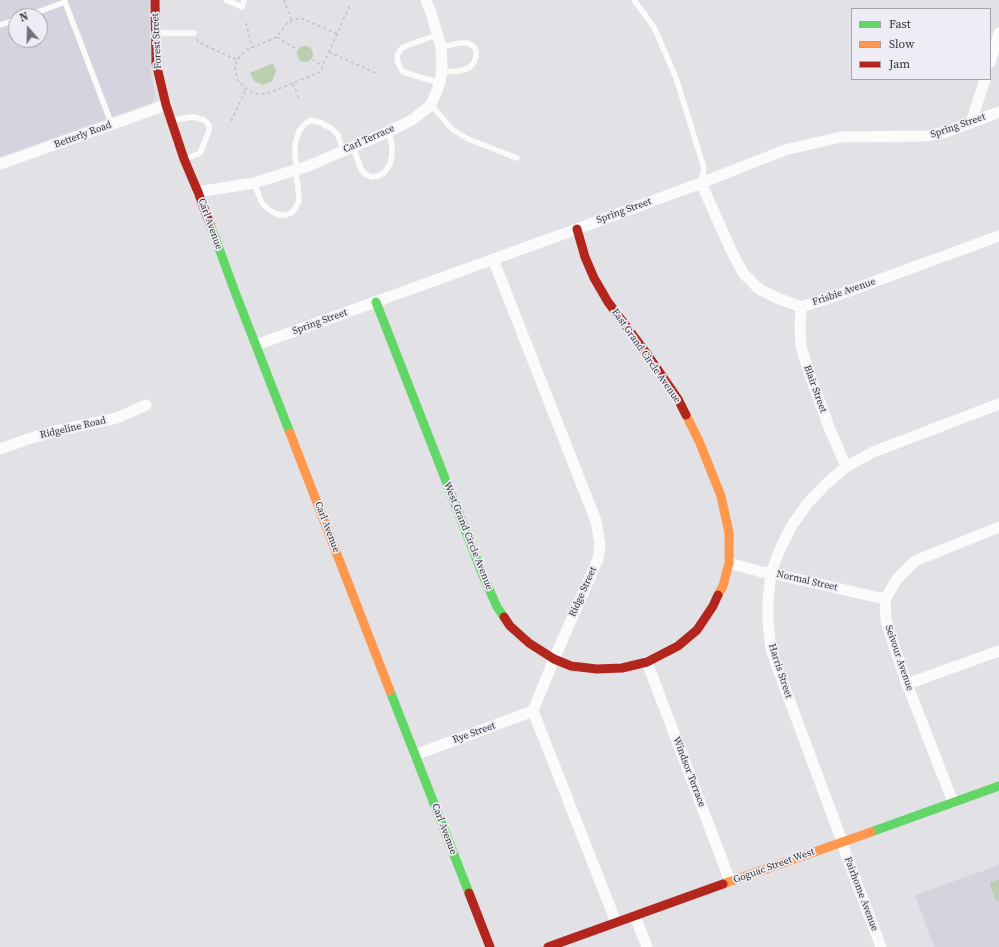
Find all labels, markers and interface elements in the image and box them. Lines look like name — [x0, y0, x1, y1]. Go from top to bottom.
north arrow — [8, 8, 48, 48]
legend — [851, 8, 991, 80]
text: N — [18, 9, 30, 26]
street label: Forest Street — [150, 13, 164, 69]
text: Fast — [889, 16, 911, 32]
text: Slow — [889, 36, 914, 52]
text: Jam — [889, 56, 910, 72]
street label: Spring Street — [929, 111, 987, 141]
street label: Betterly Road — [53, 119, 113, 151]
street label: Carl Terrace — [342, 122, 396, 156]
street label: Spring Street — [595, 196, 653, 226]
street label: Carl Avenue — [195, 197, 225, 251]
street label: Frisbie Avenue — [811, 276, 877, 308]
street label: East Grand Circle Avenue — [609, 306, 683, 406]
street label: Spring Street — [291, 307, 349, 337]
street label: Blair Street — [801, 364, 829, 414]
street label: Ridgeline Road — [39, 415, 107, 441]
street label: West Grand Circle Avenue — [441, 480, 495, 592]
street label: Carl Avenue — [312, 500, 342, 554]
street label: Ridge Street — [567, 565, 599, 619]
street label: Normal Street — [775, 568, 839, 594]
street label: Seivour Avenue — [882, 624, 916, 692]
street label: Harris Street — [766, 642, 794, 700]
street label: Rye Street — [451, 720, 497, 746]
street label: Windsor Terrace — [670, 735, 708, 809]
street label: Carl Avenue — [429, 802, 459, 856]
street label: Goguac Street West — [732, 846, 816, 886]
street label: Fairhome Avenue — [841, 855, 881, 933]

